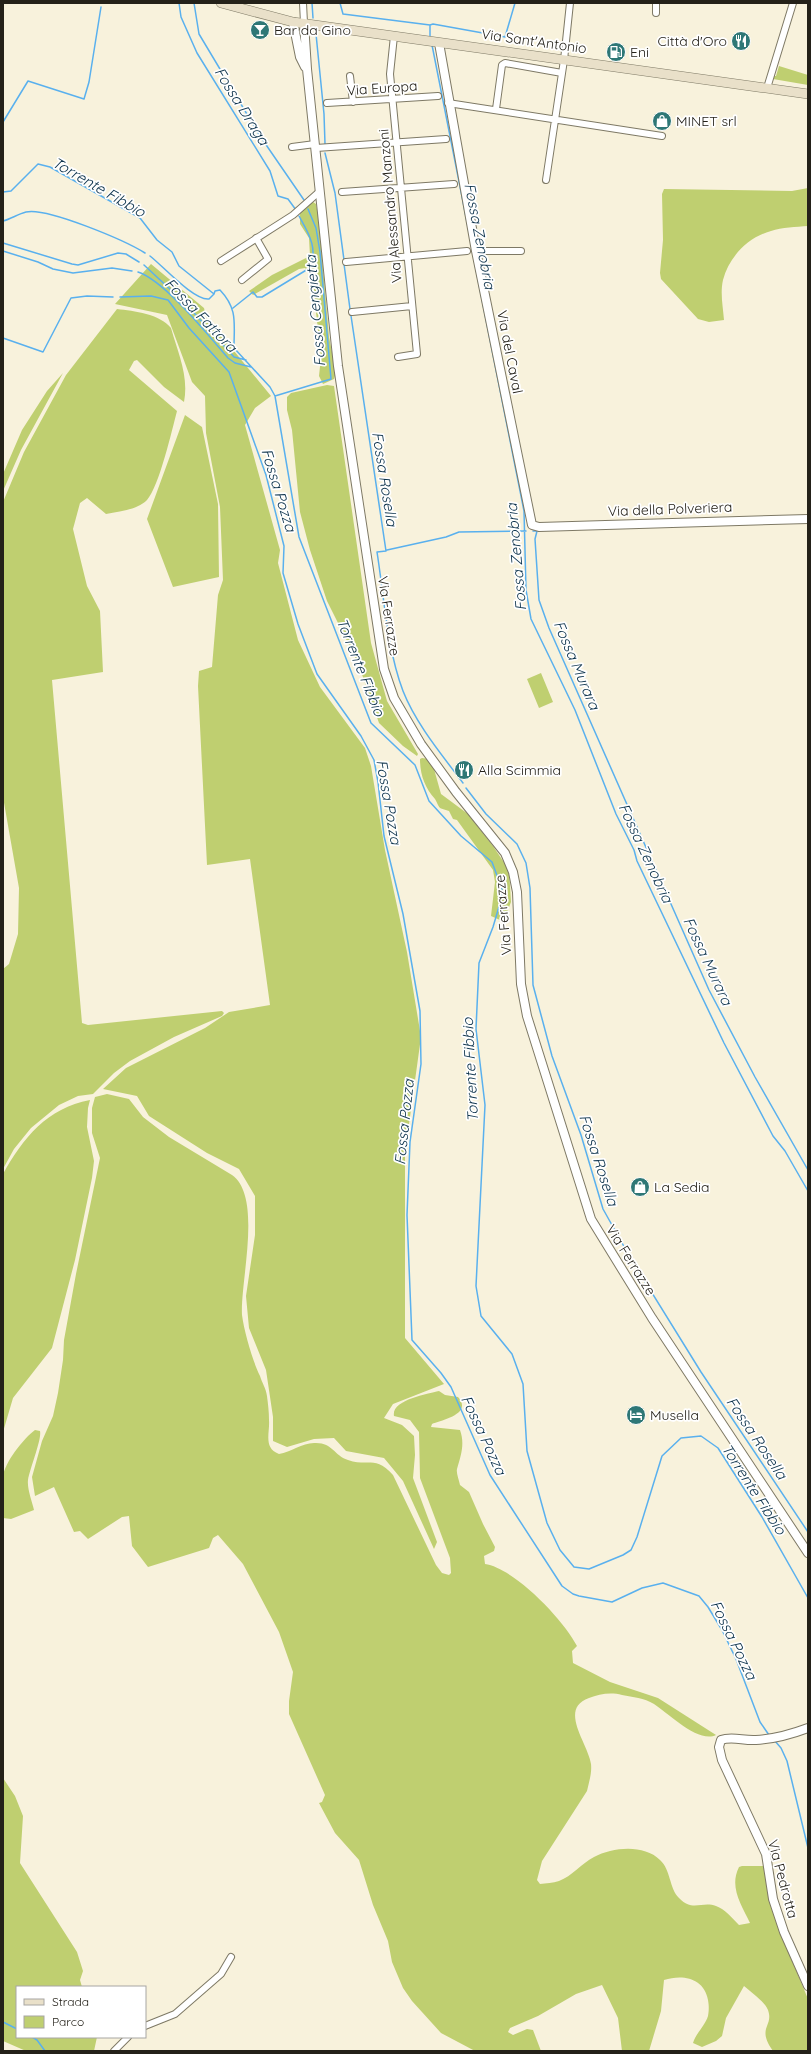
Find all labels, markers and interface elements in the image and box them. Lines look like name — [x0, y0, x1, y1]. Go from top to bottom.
bar icon: Bar da Gino — [249, 19, 271, 41]
place label: Bar da Gino — [274, 21, 351, 39]
street label: Via Sant'Antonio — [480, 25, 588, 57]
restaurant icon: Città d'Oro — [730, 30, 752, 52]
place label: Città d'Oro — [658, 32, 727, 50]
fuel station icon: Eni — [605, 41, 627, 63]
place label: Eni — [630, 43, 649, 61]
water label: Fossa Draga — [210, 63, 274, 149]
street label: Via Europa — [346, 77, 418, 99]
shop icon: MINET srl — [651, 110, 673, 132]
place label: MINET srl — [676, 112, 737, 130]
street label: Via Alessandro Manzoni — [374, 128, 406, 284]
water label: Torrente Fibbio — [49, 153, 150, 222]
water label: Fossa Zenobria — [460, 181, 500, 292]
water label: Fossa Cengietta — [301, 254, 329, 368]
water label: Fossa Fattora — [161, 274, 242, 357]
street label: Via del Caval — [493, 309, 527, 395]
water label: Fossa Rosella — [368, 430, 402, 528]
water label: Fossa Pozza — [257, 446, 301, 535]
street label: Via della Polveriera — [607, 498, 733, 520]
water label: Fossa Zenobria — [502, 502, 530, 611]
street label: Via Ferrazze — [374, 575, 404, 657]
water label: Torrente Fibbio — [333, 615, 390, 720]
water label: Fossa Murara — [550, 618, 605, 713]
water label: Fossa Pozza — [372, 758, 406, 847]
restaurant icon: Alla Scimmia — [453, 759, 475, 781]
place label: Alla Scimmia — [478, 761, 561, 779]
water label: Fossa Zenobria — [615, 800, 678, 907]
street label: Via Ferrazze — [491, 874, 515, 956]
water label: Fossa Murara — [679, 914, 737, 1009]
water label: Torrente Fibbio — [458, 1016, 482, 1123]
water label: Fossa Pozza — [390, 1077, 418, 1166]
water label: Fossa Rosella — [575, 1112, 623, 1209]
shop icon: La Sedia — [629, 1176, 651, 1198]
place label: La Sedia — [654, 1178, 710, 1196]
street label: Via Ferrazze — [602, 1221, 660, 1299]
water label: Fossa Pozza — [457, 1392, 511, 1479]
water label: Fossa Rosella — [722, 1393, 792, 1484]
hotel icon: Musella — [625, 1404, 647, 1426]
place label: Musella — [650, 1406, 699, 1424]
water label: Torrente Fibbio — [718, 1440, 791, 1539]
water label: Fossa Pozza — [707, 1597, 762, 1684]
street label: Via Pedrotta — [764, 1838, 802, 1920]
legend — [16, 1986, 146, 2038]
text: Strada — [52, 1994, 89, 2009]
text: Parco — [52, 2014, 84, 2029]

